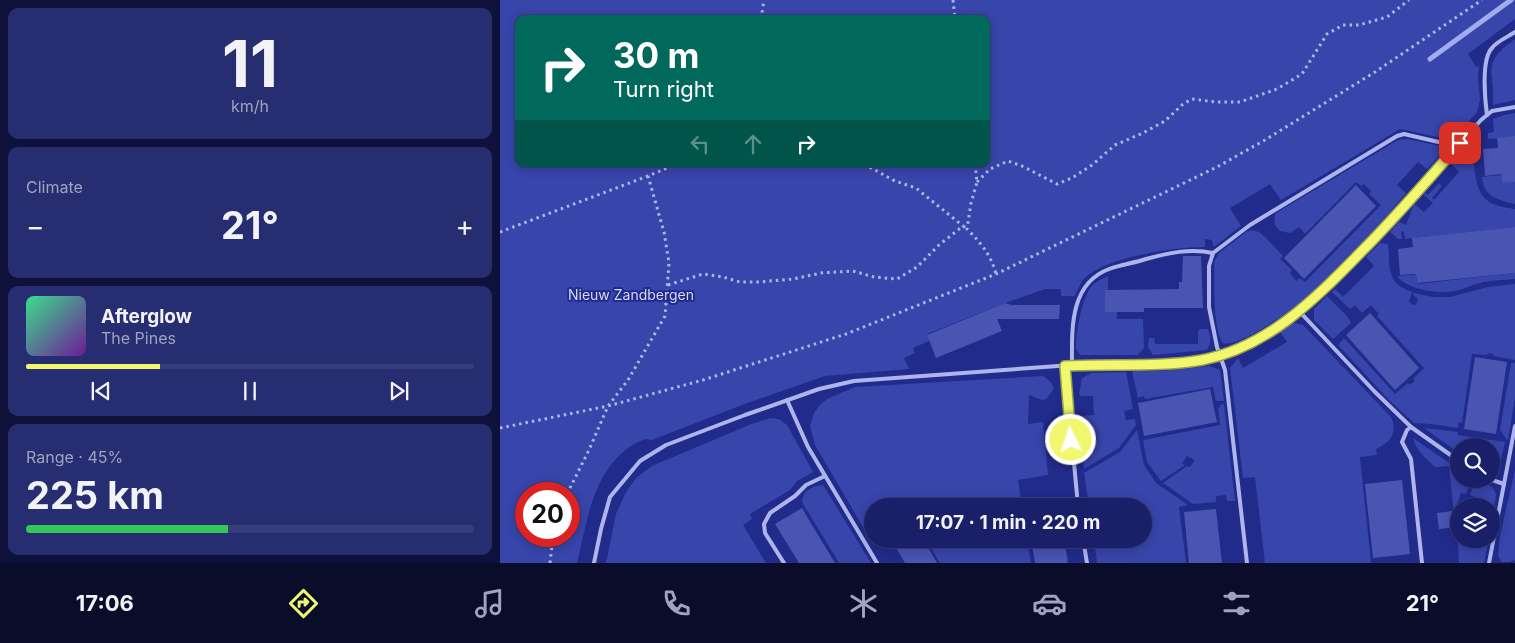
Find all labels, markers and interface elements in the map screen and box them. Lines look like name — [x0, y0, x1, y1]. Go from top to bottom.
text: 11 — [222, 24, 278, 103]
text: 30 m — [613, 34, 699, 76]
icon: right — [530, 35, 595, 100]
text: Turn right — [613, 76, 714, 102]
text: km/h — [231, 96, 269, 116]
pin — [1439, 122, 1481, 164]
icon: arrive — [1446, 129, 1474, 157]
icon: left — [686, 130, 714, 158]
icon: ahead — [739, 130, 767, 158]
icon: right — [792, 130, 820, 158]
text: Climate — [26, 177, 83, 197]
text: 21° — [221, 202, 279, 248]
text: − — [26, 209, 45, 243]
text: + — [455, 209, 474, 243]
park label: Nieuw Zandbergen — [568, 286, 694, 303]
text: Afterglow — [101, 305, 192, 328]
text: The Pines — [101, 328, 176, 348]
icon: previous — [87, 377, 115, 405]
icon: pause — [236, 377, 264, 405]
icon: next — [385, 377, 413, 405]
position arrow — [1044, 413, 1096, 465]
map controls — [1450, 438, 1500, 548]
button: search — [1450, 438, 1500, 488]
text: Range · 45% — [26, 447, 123, 467]
text: 225 km — [26, 472, 164, 518]
speed limit sign: 20 — [515, 482, 580, 547]
button: layers — [1450, 498, 1500, 548]
text: 17:07 · 1 min · 220 m — [916, 511, 1100, 534]
icon: directions — [286, 586, 321, 621]
icon: music — [472, 586, 507, 621]
icon: phone — [659, 586, 694, 621]
icon: climate — [846, 586, 881, 621]
icon: car — [1032, 586, 1067, 621]
icon: filters — [1219, 586, 1254, 621]
text: 17:06 — [76, 590, 134, 616]
text: 21° — [1406, 590, 1439, 616]

